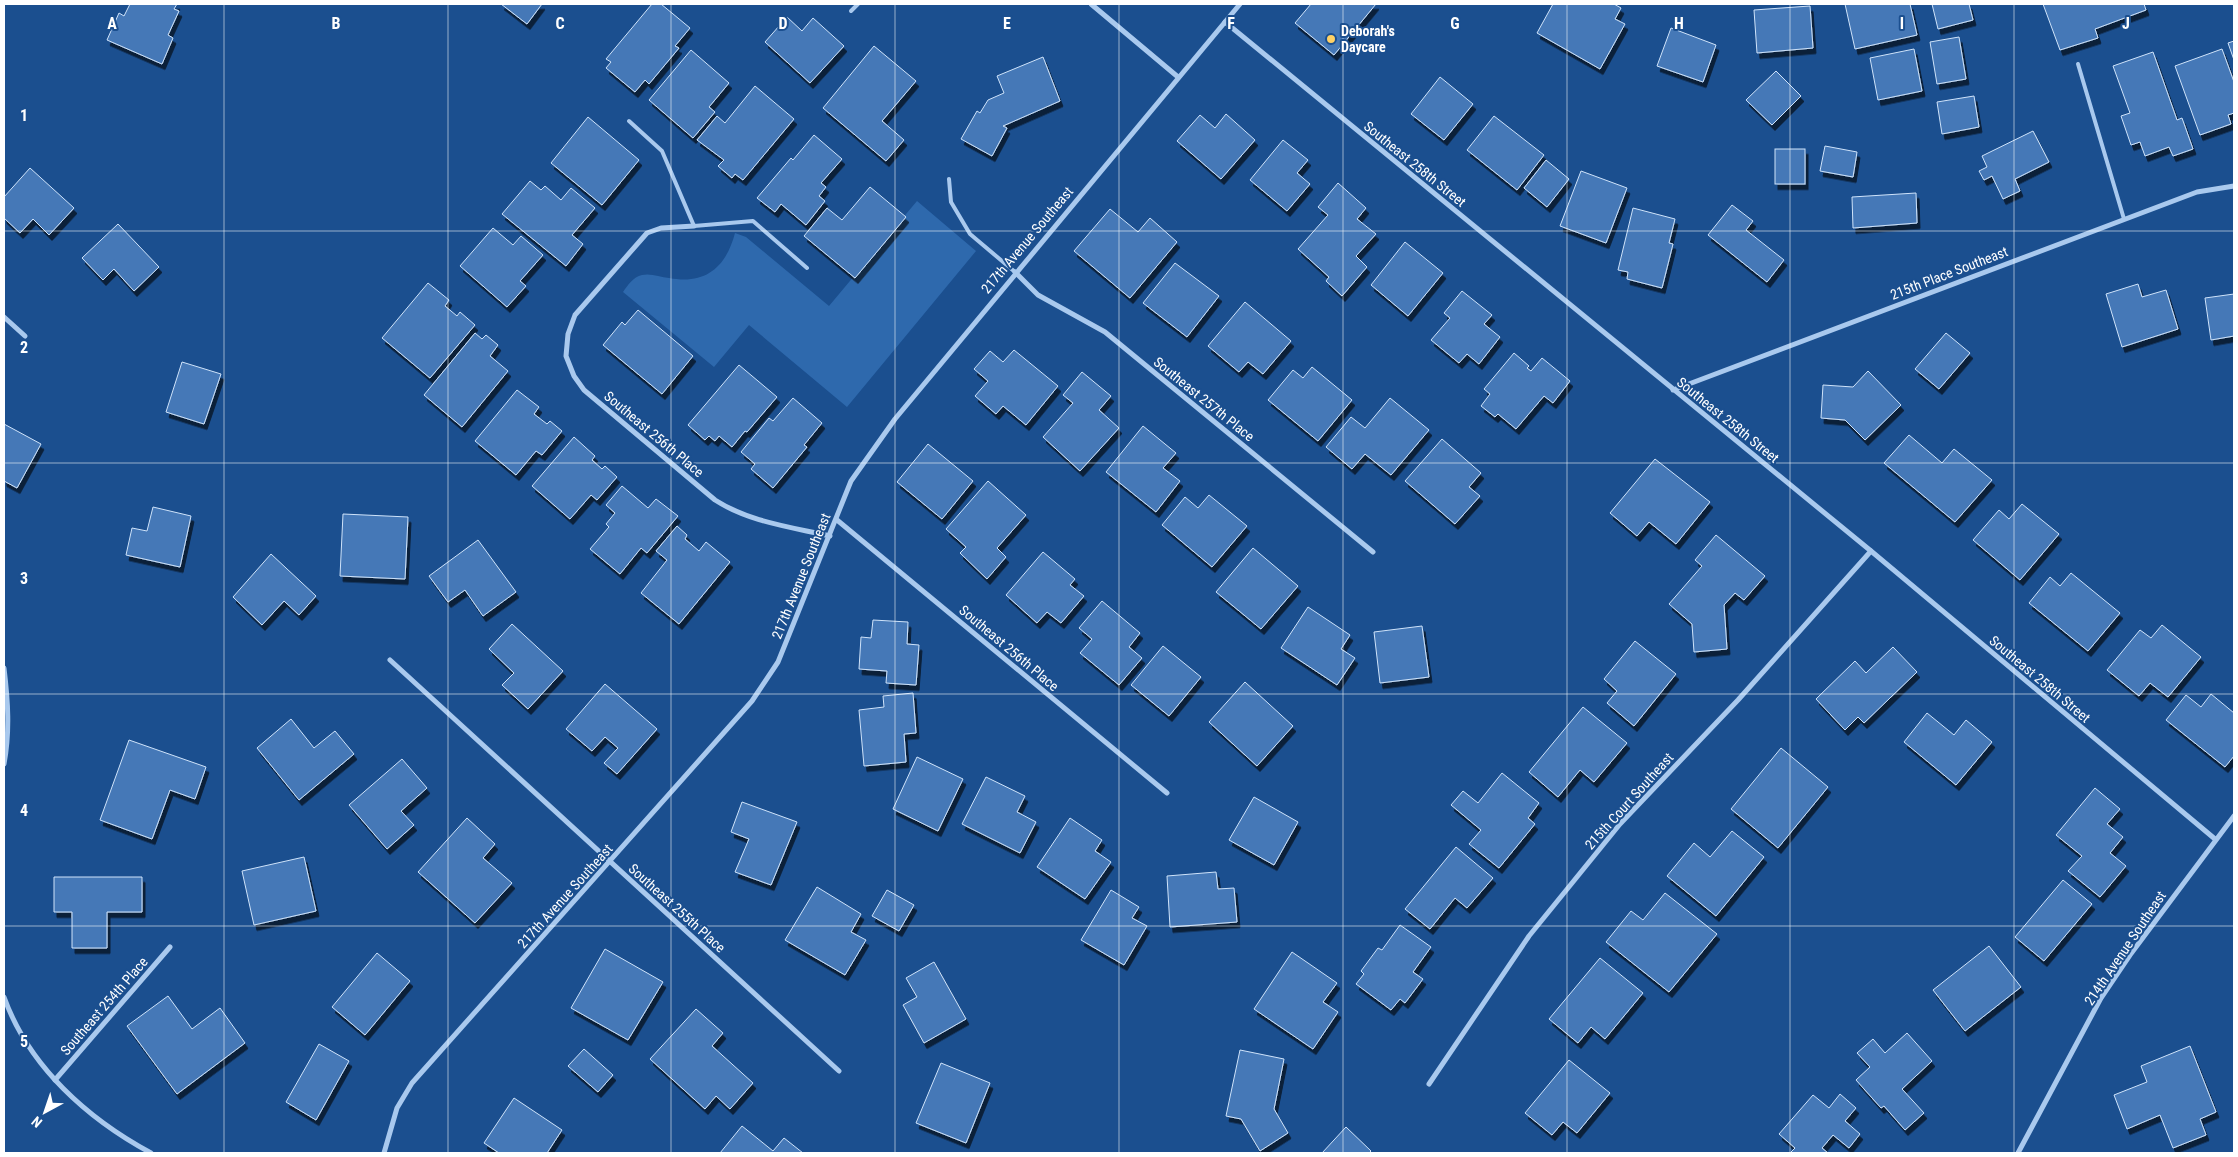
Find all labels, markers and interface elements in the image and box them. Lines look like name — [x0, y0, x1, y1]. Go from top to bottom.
text: A — [107, 14, 117, 33]
text: B — [332, 14, 341, 33]
text: C — [555, 14, 565, 33]
text: D — [778, 14, 788, 33]
text: E — [1003, 14, 1011, 33]
text: F — [1227, 14, 1235, 33]
text: G — [1450, 14, 1460, 33]
text: H — [1674, 14, 1684, 33]
text: I — [1900, 14, 1904, 33]
text: J — [2122, 14, 2130, 33]
place label: Deborah's Daycare — [1341, 23, 1395, 55]
marker: Deborah's Daycare — [1325, 33, 1337, 45]
text: 1 — [20, 106, 28, 125]
street label: Southeast 258th Street — [1361, 118, 1469, 210]
street label: 217th Avenue Southeast — [978, 183, 1076, 297]
street label: 215th Place Southeast — [1888, 243, 2010, 303]
text: 2 — [20, 338, 28, 357]
street label: Southeast 257th Place — [1151, 354, 1258, 445]
street label: Southeast 258th Street — [1674, 374, 1782, 466]
street label: Southeast 256th Place — [601, 388, 707, 480]
street label: 217th Avenue Southeast — [768, 511, 834, 641]
text: 3 — [20, 569, 28, 588]
street label: Southeast 256th Place — [956, 602, 1062, 694]
street label: Southeast 258th Street — [1986, 632, 2094, 726]
street label: 215th Court Southeast — [1581, 749, 1677, 853]
text: 4 — [20, 801, 28, 820]
street label: 217th Avenue Southeast — [514, 841, 616, 951]
street label: Southeast 255th Place — [625, 860, 729, 956]
street label: 214th Avenue Southeast — [2081, 888, 2169, 1008]
street label: Southeast 254th Place — [57, 953, 151, 1058]
text: 5 — [20, 1032, 28, 1051]
north arrow — [20, 1087, 70, 1137]
text: N — [28, 1113, 45, 1131]

